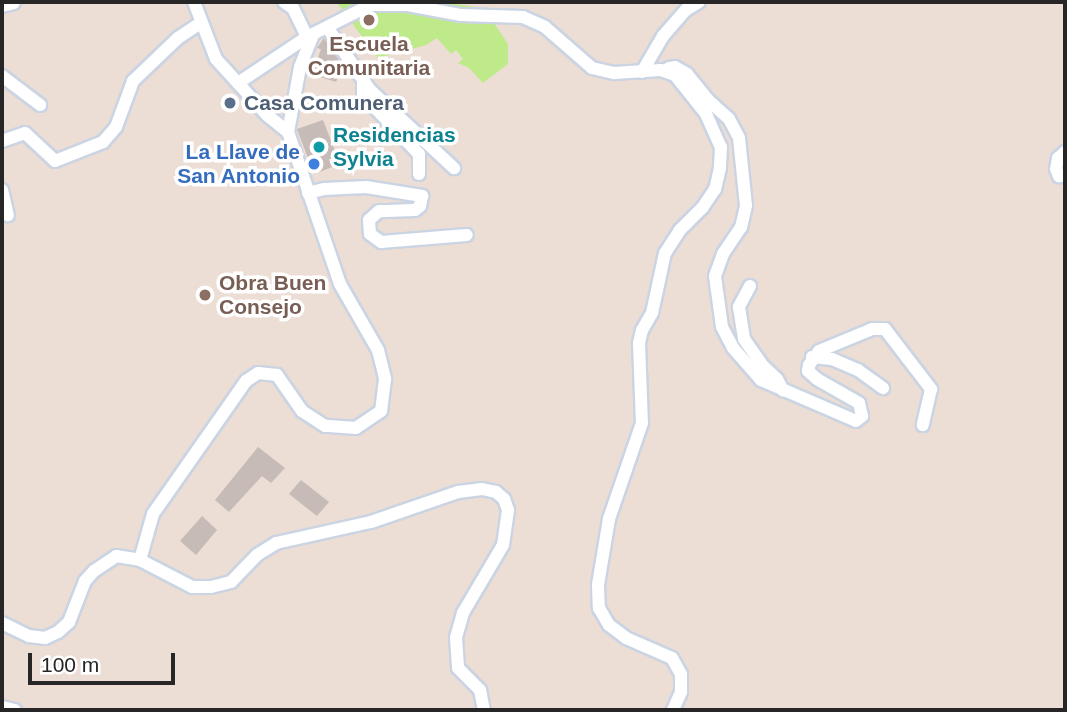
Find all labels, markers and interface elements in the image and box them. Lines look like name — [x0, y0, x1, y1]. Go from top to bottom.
marker: Escuela Comunitaria — [361, 12, 377, 28]
place label: Escuela Comunitaria — [308, 31, 430, 81]
place label: Casa Comunera — [244, 90, 404, 116]
marker: Casa Comunera — [222, 95, 238, 111]
place label: Residencias Sylvia — [333, 122, 456, 172]
place label: La Llave de San Antonio — [176, 139, 300, 189]
marker: Residencias Sylvia — [311, 139, 327, 155]
marker: La Llave de San Antonio — [306, 156, 322, 172]
place label: Obra Buen Consejo — [219, 270, 326, 320]
marker: Obra Buen Consejo — [197, 287, 213, 303]
scale bar — [32, 638, 178, 682]
text: 100 m — [41, 653, 99, 676]

